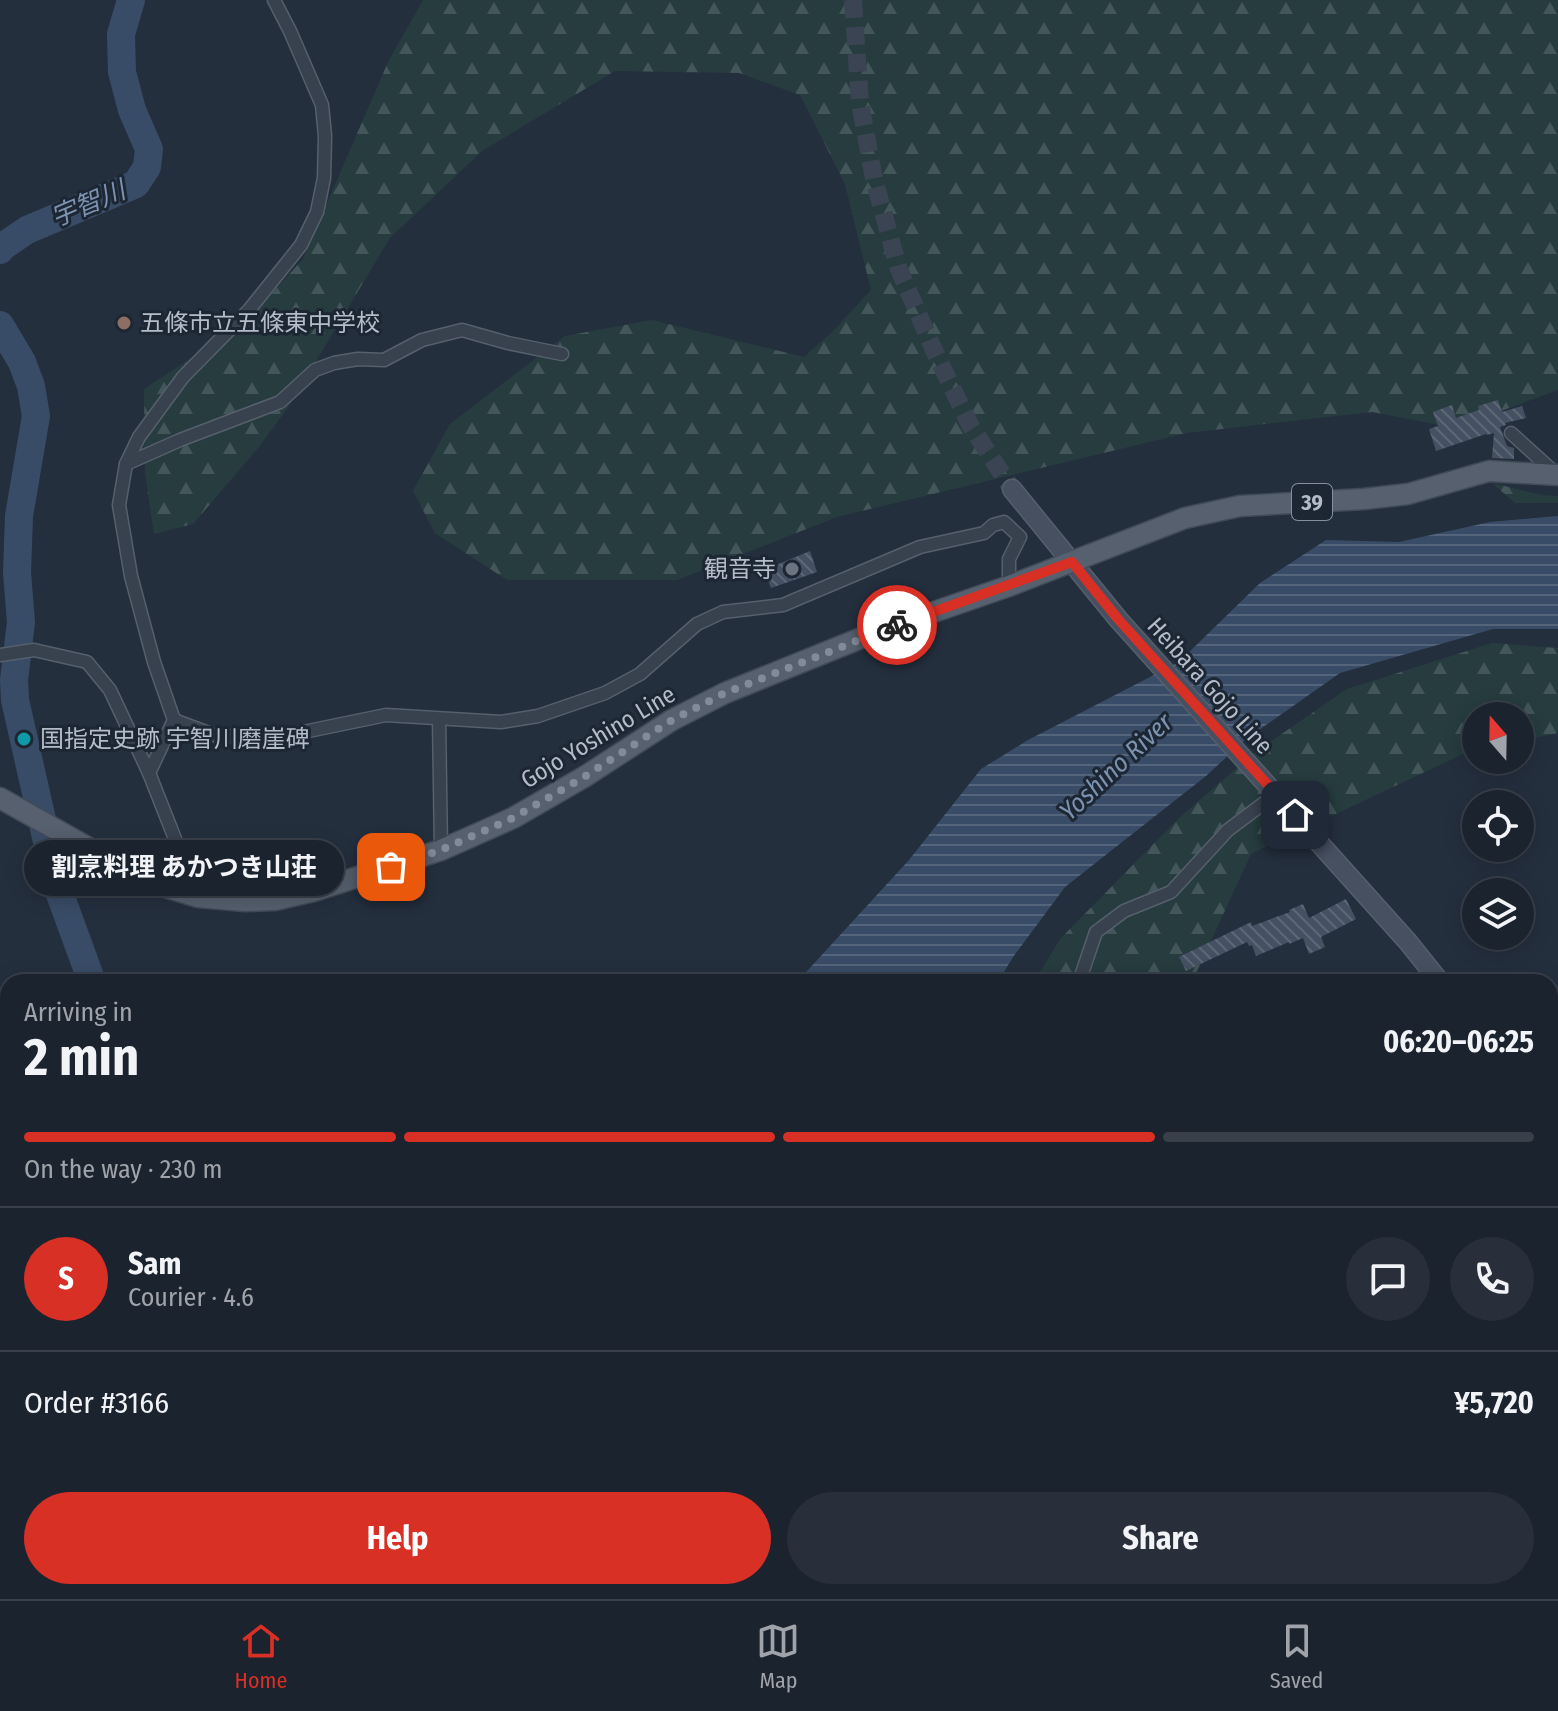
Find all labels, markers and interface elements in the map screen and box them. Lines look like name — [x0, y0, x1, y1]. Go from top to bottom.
water label: 宇智川 — [46, 173, 133, 234]
place label: 五條市立五條東中学校 — [140, 309, 380, 337]
marker: 五條市立五條東中学校 — [115, 314, 133, 332]
road number: 39 — [1292, 484, 1332, 520]
place label: 観音寺 — [704, 555, 776, 583]
marker: 観音寺 — [783, 560, 801, 578]
courier — [857, 585, 937, 665]
icon: bike — [875, 603, 919, 647]
street label: Heibara Gojo Line — [1141, 612, 1279, 760]
street label: Gojo Yoshino Line — [516, 680, 680, 794]
north arrow — [1462, 702, 1534, 774]
map controls — [1462, 702, 1534, 950]
water label: Yoshino River — [1053, 706, 1179, 827]
place label: 国指定史跡 宇智川磨崖碑 — [40, 725, 310, 753]
marker: 国指定史跡 宇智川磨崖碑 — [15, 730, 33, 748]
pin — [1261, 781, 1329, 849]
button: locate — [1462, 790, 1534, 862]
icon: home — [1273, 793, 1317, 837]
pin — [357, 833, 425, 901]
callout: 割烹料理 あかつき山荘 — [23, 839, 343, 895]
icon: bag — [369, 845, 413, 889]
text: 割烹料理 あかつき山荘 — [51, 852, 317, 883]
button: layers — [1462, 878, 1534, 950]
text: Arriving in — [24, 997, 133, 1028]
text: 06:20–06:25 — [1383, 1024, 1534, 1060]
text: 2 min — [24, 1026, 139, 1089]
text: On the way · 230 m — [24, 1154, 222, 1185]
button: chat — [1346, 1237, 1430, 1321]
button: phone — [1450, 1237, 1534, 1321]
text: Sam — [128, 1246, 181, 1282]
text: S — [58, 1261, 74, 1297]
text: Courier · 4.6 — [128, 1282, 254, 1313]
text: Order #3166 — [24, 1385, 169, 1421]
text: ¥5,720 — [1454, 1385, 1534, 1421]
button: Help — [24, 1492, 771, 1584]
button: Share — [787, 1492, 1534, 1584]
tab: Home — [235, 1619, 287, 1694]
tab: Map — [756, 1619, 800, 1694]
tab: Saved — [1270, 1619, 1323, 1694]

